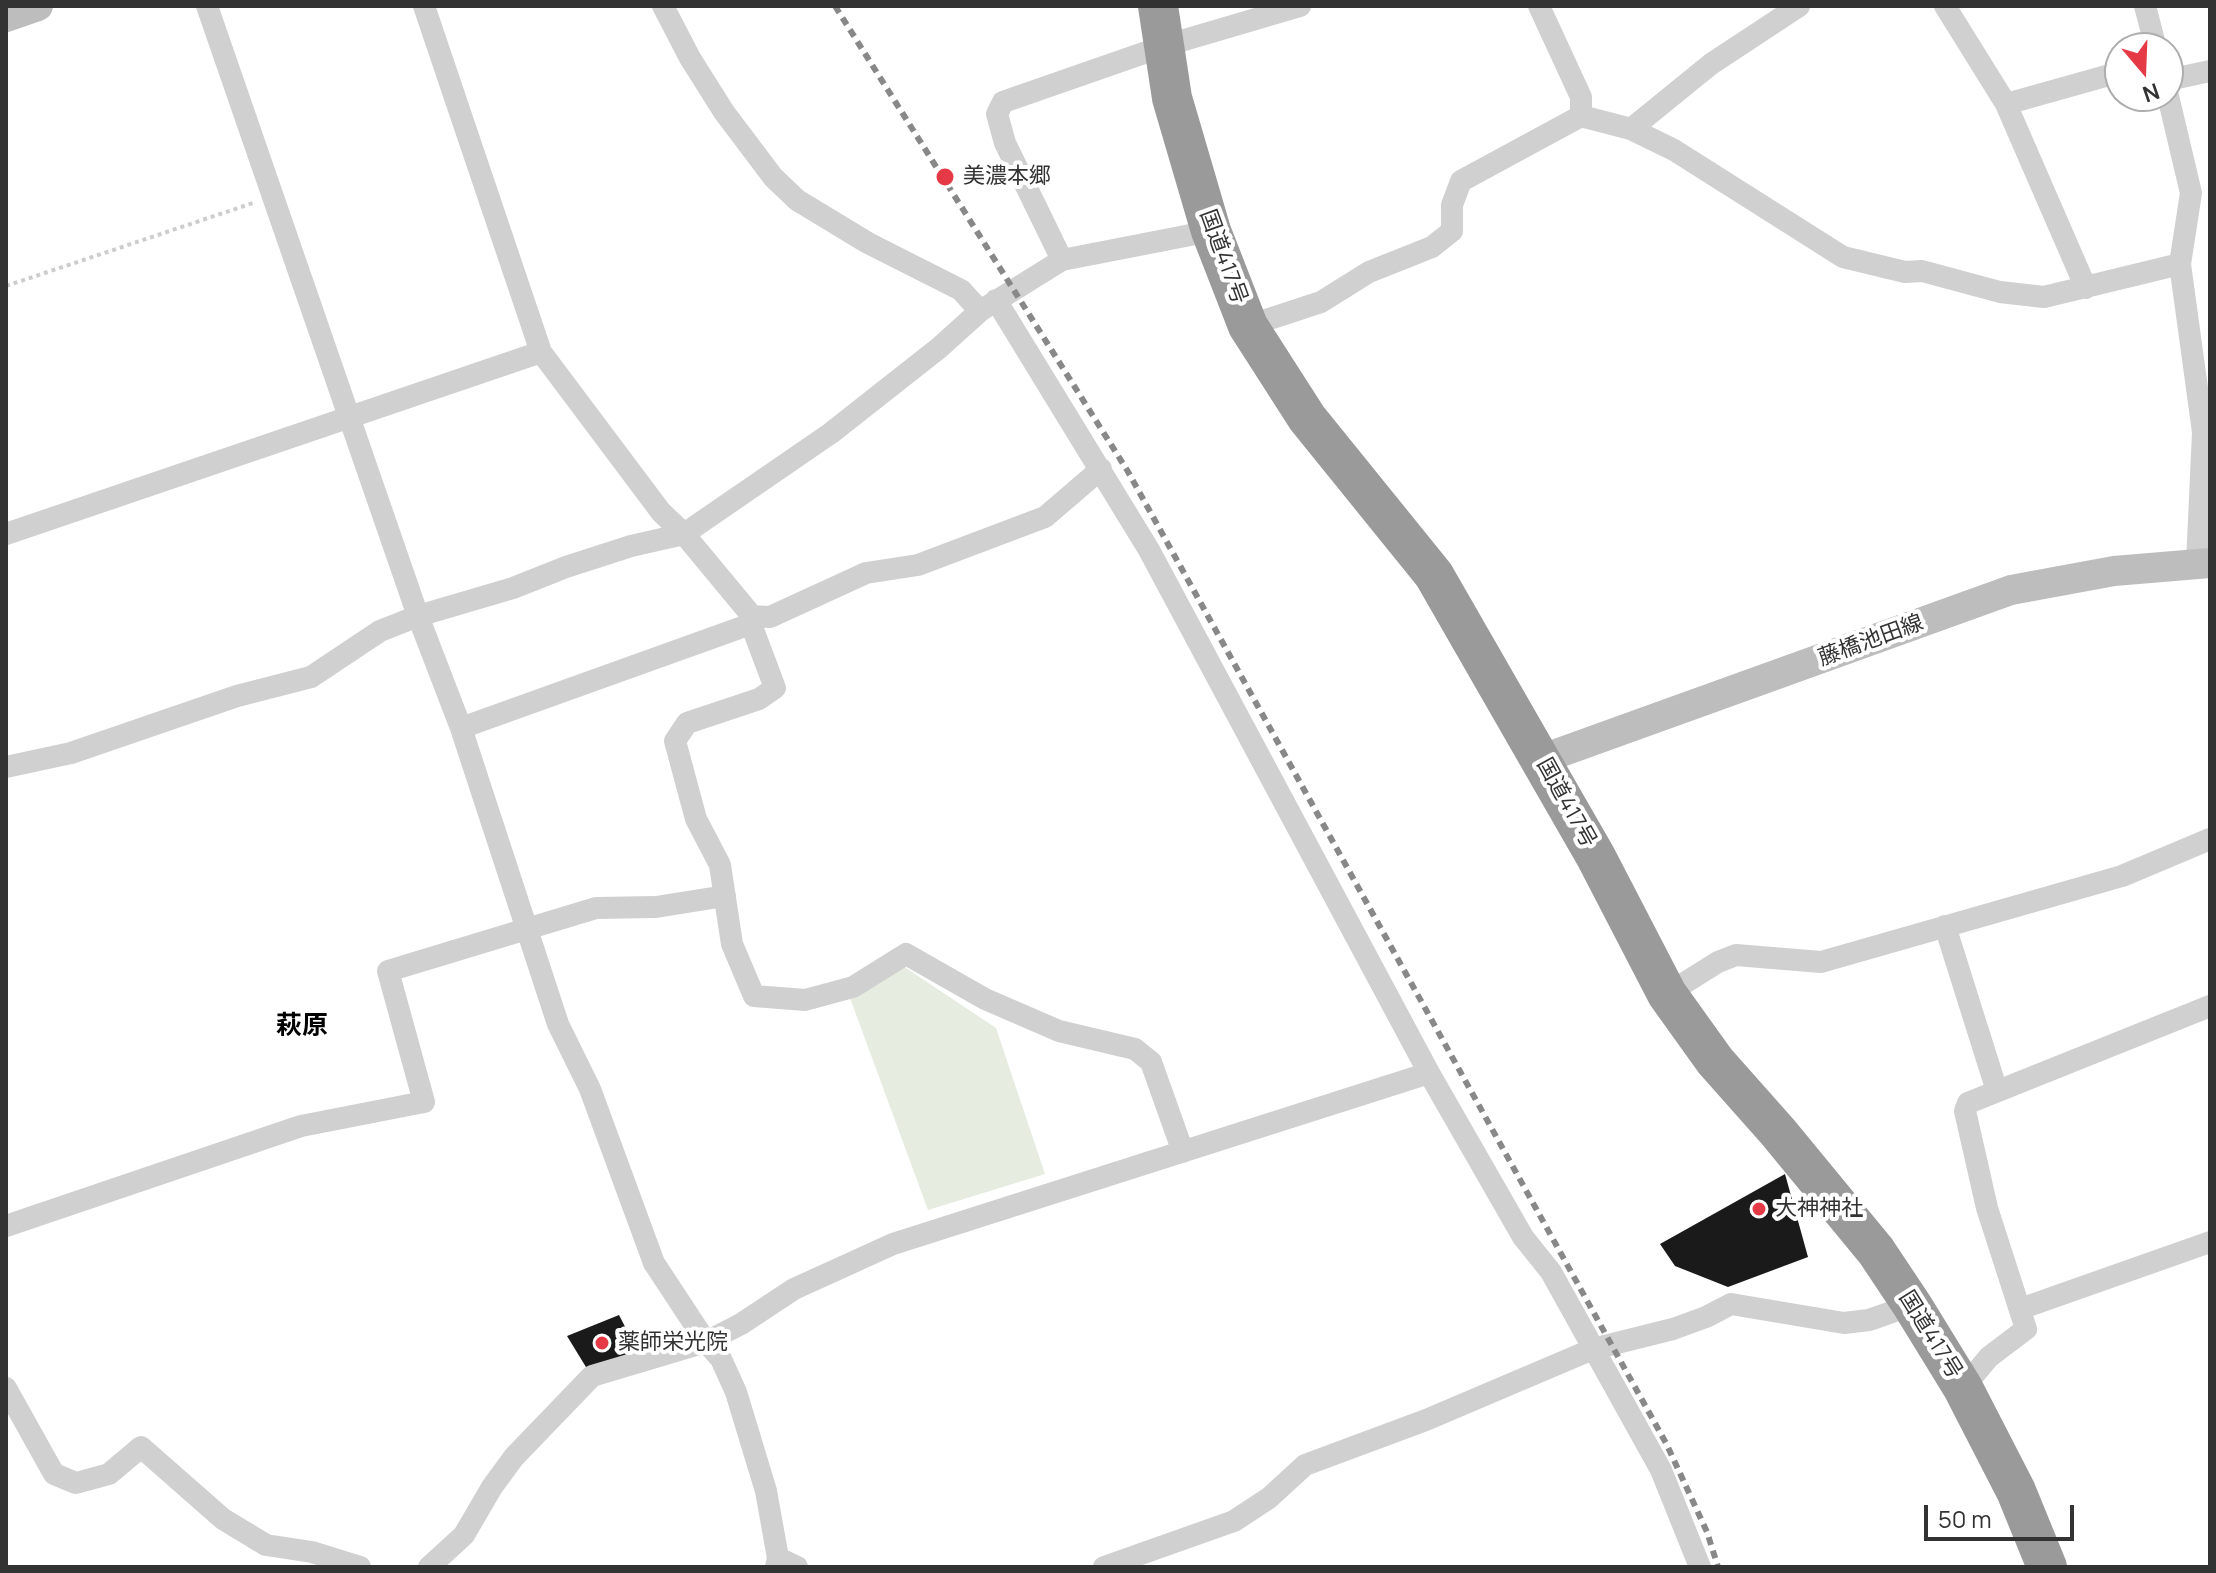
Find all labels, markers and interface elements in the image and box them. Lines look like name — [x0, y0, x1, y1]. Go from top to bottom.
north arrow — [2104, 32, 2184, 112]
text: N — [2139, 76, 2164, 110]
place label: 美濃本郷 — [963, 164, 1051, 190]
marker: 美濃本郷 — [934, 166, 956, 188]
street label: 国道417号 — [1194, 206, 1252, 308]
street label: 藤橋池田線 — [1815, 610, 1927, 672]
street label: 国道417号 — [1531, 753, 1601, 853]
district label: 萩原 — [276, 1011, 328, 1043]
place label: 大神神社 — [1775, 1196, 1863, 1222]
marker: 大神神社 — [1750, 1200, 1768, 1218]
street label: 国道417号 — [1893, 1286, 1967, 1384]
place label: 薬師栄光院 — [618, 1330, 728, 1356]
marker: 薬師栄光院 — [593, 1334, 611, 1352]
scale bar — [1928, 1489, 2078, 1539]
text: 50 m — [1938, 1502, 1992, 1535]

